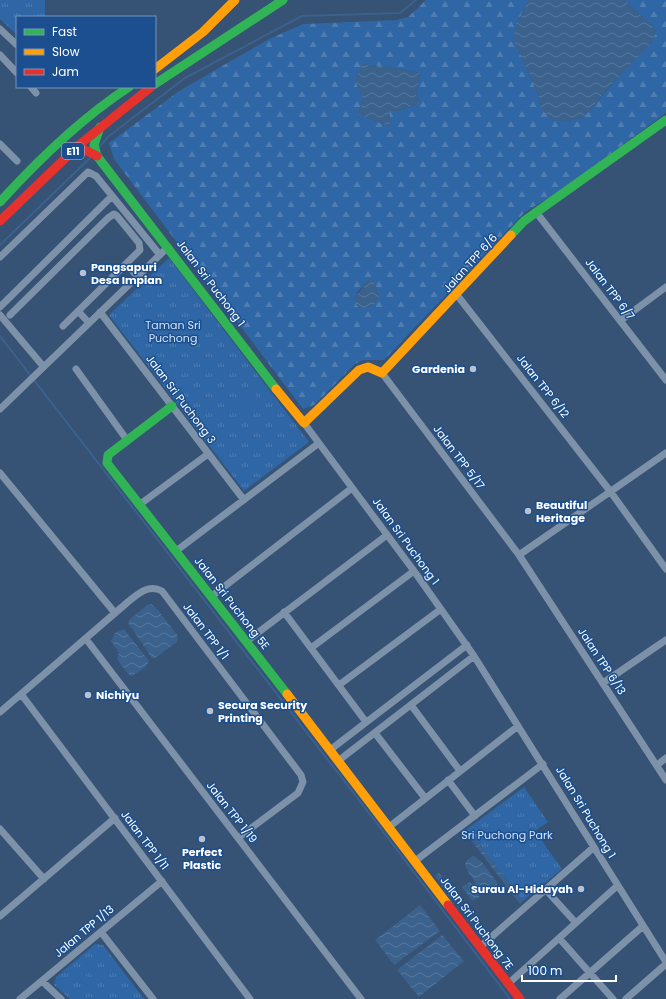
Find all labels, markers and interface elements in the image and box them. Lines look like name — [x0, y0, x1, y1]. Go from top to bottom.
legend — [16, 16, 156, 88]
text: Fast — [52, 23, 77, 40]
text: Slow — [52, 43, 80, 60]
text: Jam — [52, 63, 79, 80]
road number: E11 — [62, 143, 84, 159]
street label: Jalan TPP 6/6 — [439, 230, 501, 296]
street label: Jalan Sri Puchong 1 — [173, 236, 249, 330]
street label: Jalan TPP 6/7 — [582, 255, 638, 323]
place label: Pangsapuri Desa Impian — [91, 259, 162, 288]
marker: Pangsapuri Desa Impian — [78, 268, 88, 278]
park label: Taman Sri Puchong — [145, 317, 201, 346]
street label: Jalan Sri Puchong 3 — [142, 351, 220, 447]
street label: Jalan TPP 6/12 — [513, 351, 573, 421]
place label: Gardenia — [412, 361, 465, 377]
marker: Gardenia — [468, 364, 478, 374]
street label: Jalan TPP 5/17 — [430, 422, 488, 492]
street label: Jalan Sri Puchong 1 — [369, 494, 443, 588]
place label: Beautiful Heritage — [536, 497, 587, 526]
marker: Beautiful Heritage — [523, 506, 533, 516]
street label: Jalan Sri Puchong 5E — [191, 553, 273, 653]
street label: Jalan TPP 1/1 — [179, 599, 233, 663]
street label: Jalan TPP 6/13 — [574, 624, 630, 698]
place label: Nichiyu — [96, 687, 139, 703]
marker: Nichiyu — [83, 690, 93, 700]
place label: Secura Security Printing — [218, 697, 307, 726]
marker: Secura Security Printing — [205, 706, 215, 716]
street label: Jalan Sri Puchong 1 — [552, 763, 620, 861]
street label: Jalan TPP 1/19 — [203, 778, 261, 846]
street label: Jalan TPP 1/11 — [117, 807, 173, 873]
park label: Sri Puchong Park — [461, 827, 553, 843]
marker: Perfect Plastic — [197, 834, 207, 844]
place label: Perfect Plastic — [182, 844, 223, 873]
street label: Jalan Sri Puchong 7E — [437, 873, 517, 973]
place label: Surau Al-Hidayah — [471, 881, 573, 897]
marker: Surau Al-Hidayah — [576, 884, 586, 894]
street label: Jalan TPP 1/13 — [51, 901, 117, 961]
scale bar — [522, 957, 616, 983]
text: 100 m — [528, 962, 562, 979]

